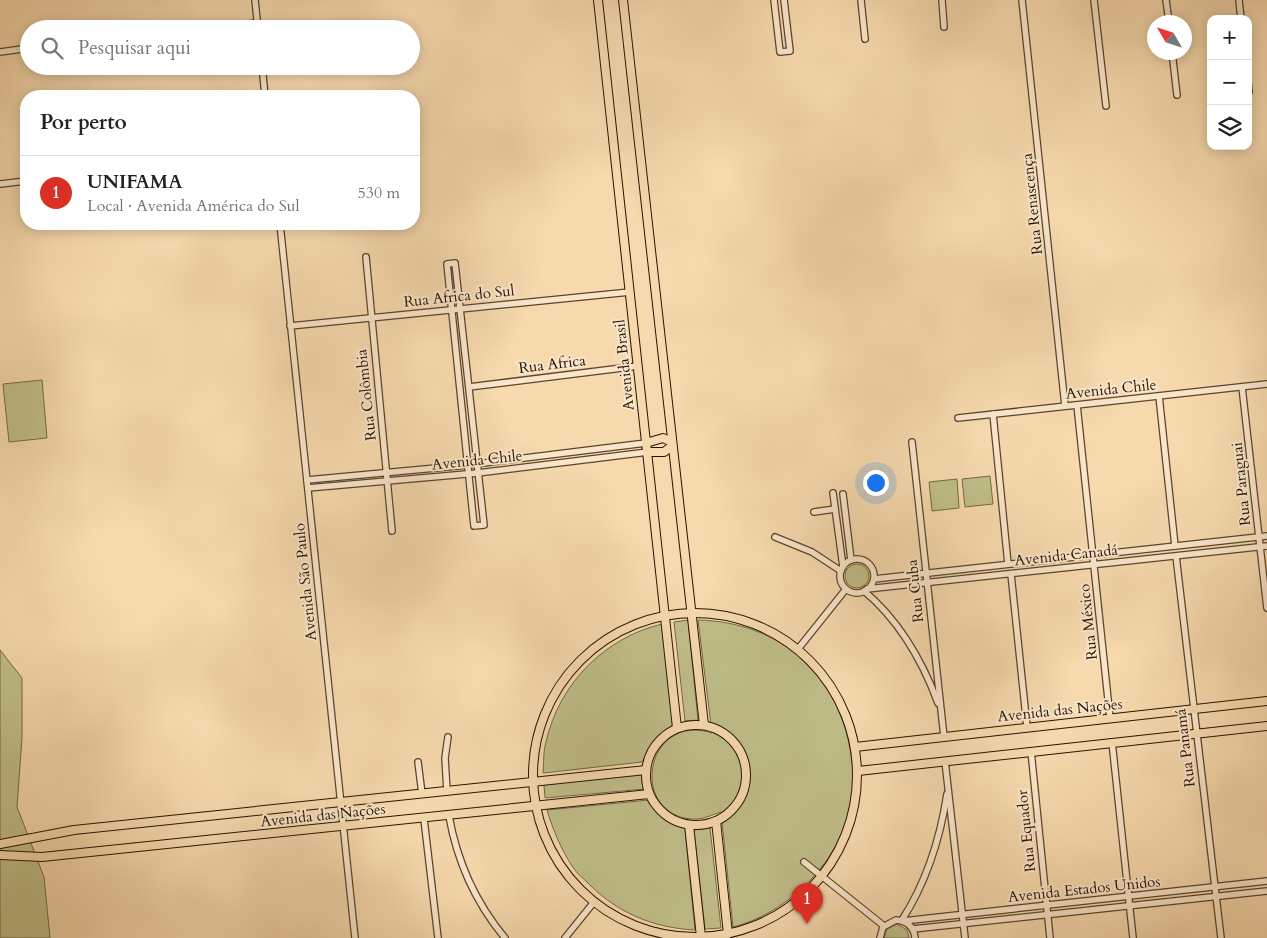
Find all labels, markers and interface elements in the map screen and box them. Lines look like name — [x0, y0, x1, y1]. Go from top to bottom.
north arrow — [1147, 15, 1192, 60]
map controls — [1207, 15, 1252, 150]
button: + — [1207, 15, 1252, 60]
search box — [20, 20, 420, 75]
icon: search — [38, 34, 66, 62]
text: Pesquisar aqui — [78, 35, 191, 61]
button: − — [1207, 60, 1252, 105]
button: layers — [1207, 105, 1252, 150]
text: Por perto — [40, 108, 127, 137]
street label: Rua Renascença — [1017, 152, 1047, 256]
text: UNIFAMA — [87, 169, 182, 195]
text: 1 — [52, 182, 60, 204]
text: 530 m — [358, 182, 400, 204]
text: Local · Avenida América do Sul — [87, 195, 300, 217]
street label: Rua Africa do Sul — [403, 280, 515, 312]
street label: Avenida Brasil — [609, 318, 639, 412]
street label: Rua Colômbia — [351, 348, 381, 442]
street label: Rua Africa — [517, 350, 587, 378]
street label: Avenida Chile — [1065, 374, 1157, 404]
street label: Rua Paraguai — [1227, 441, 1255, 527]
street label: Avenida Chile — [431, 445, 523, 475]
your location — [863, 470, 889, 496]
street label: Avenida São Paulo — [289, 522, 321, 642]
street label: Avenida Canadá — [1013, 540, 1119, 570]
street label: Rua Cuba — [902, 558, 928, 624]
street label: Rua México — [1074, 583, 1102, 661]
street label: Avenida das Nações — [996, 693, 1124, 727]
street label: Rua Panamá — [1170, 707, 1200, 788]
street label: Rua Equador — [1012, 788, 1040, 873]
street label: Avenida das Nações — [259, 798, 387, 832]
street label: Avenida Estados Unidos — [1007, 871, 1161, 907]
pin: 1 — [791, 883, 823, 924]

